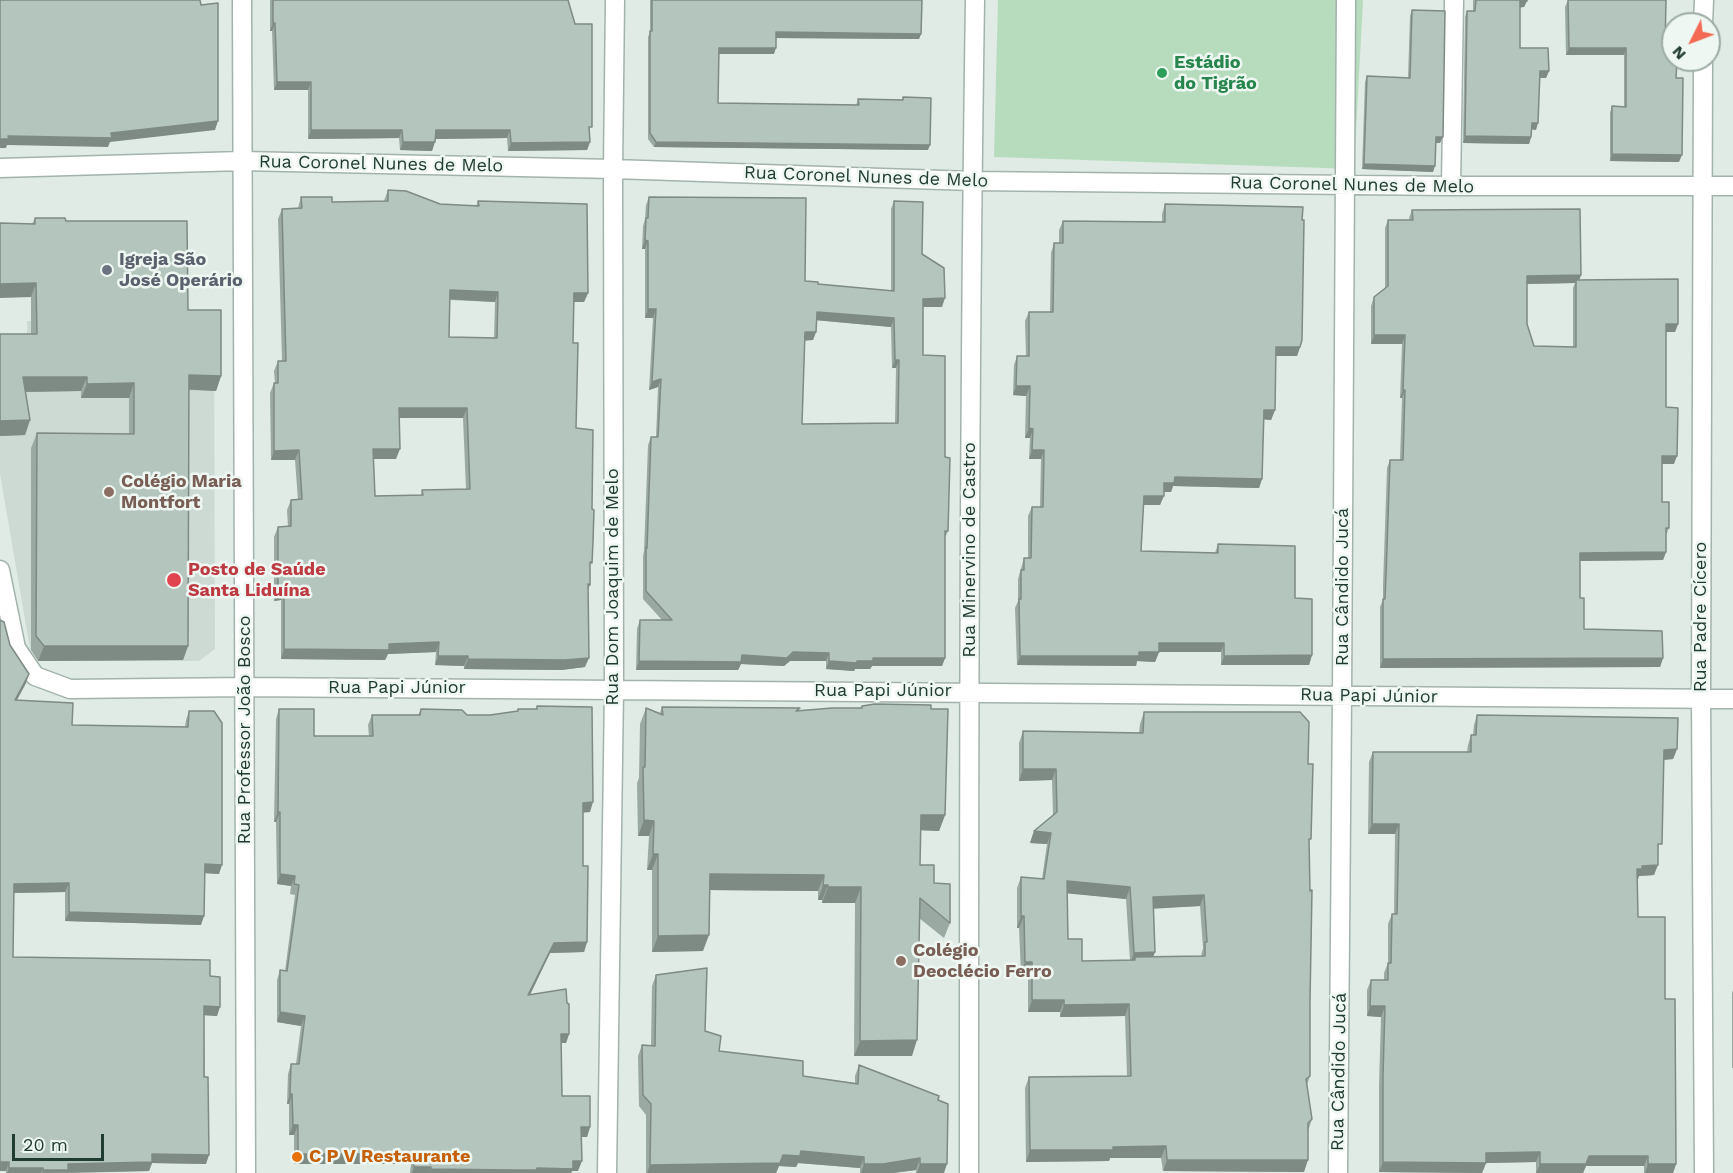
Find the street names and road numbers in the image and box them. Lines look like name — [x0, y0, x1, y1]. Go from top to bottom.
street label: Rua Coronel Nunes de Melo — [259, 151, 503, 177]
street label: Rua Coronel Nunes de Melo — [743, 162, 989, 192]
street label: Rua Coronel Nunes de Melo — [1230, 172, 1474, 198]
street label: Rua Minervino de Castro — [959, 442, 981, 658]
street label: Rua Dom Joaquim de Melo — [602, 468, 624, 706]
street label: Rua Cândido Jucá — [1332, 508, 1354, 666]
street label: Rua Padre Cícero — [1690, 542, 1712, 692]
street label: Rua Professor João Bosco — [234, 615, 256, 845]
street label: Rua Papi Júnior — [328, 677, 466, 699]
street label: Rua Papi Júnior — [814, 680, 952, 702]
street label: Rua Papi Júnior — [1300, 684, 1438, 708]
street label: Rua Cândido Jucá — [1327, 993, 1351, 1151]

